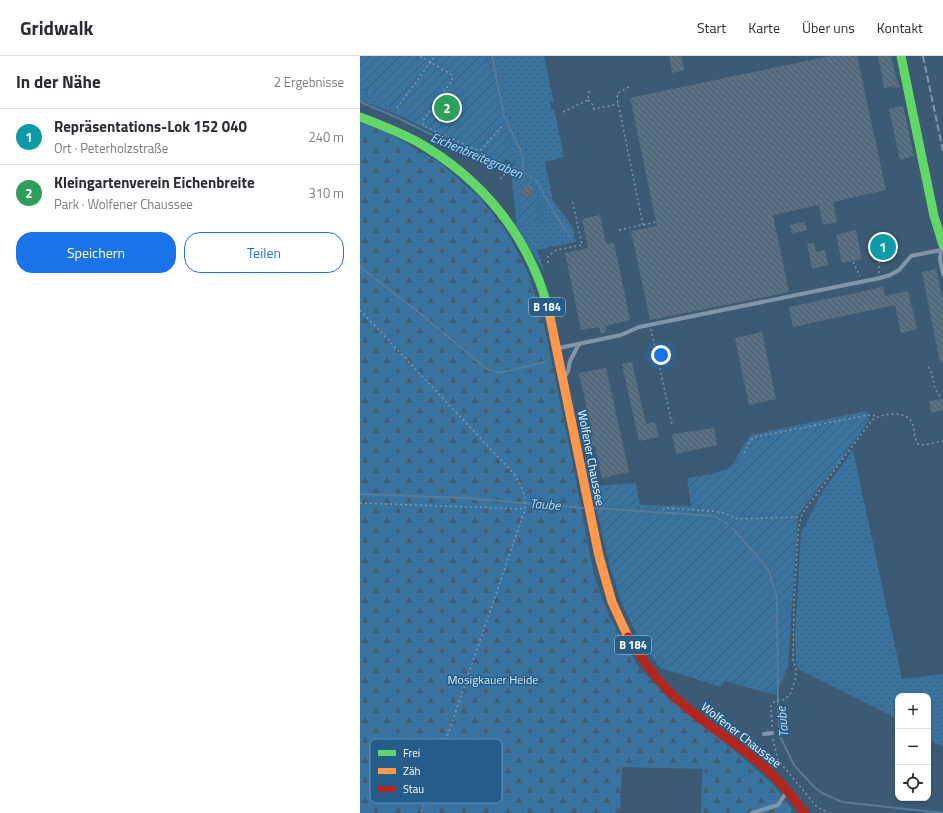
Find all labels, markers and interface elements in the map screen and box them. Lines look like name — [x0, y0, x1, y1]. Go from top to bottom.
text: Gridwalk — [20, 13, 93, 42]
text: Start — [697, 17, 726, 38]
text: Karte — [748, 17, 780, 38]
text: Über uns — [802, 17, 855, 38]
text: Kontakt — [877, 17, 923, 38]
text: In der Nähe — [16, 69, 101, 95]
text: 2 Ergebnisse — [274, 72, 344, 92]
pin: 2 — [434, 93, 460, 123]
text: Repräsentations-Lok 152 040 — [54, 115, 247, 138]
text: 1 — [25, 127, 33, 147]
text: 240 m — [308, 127, 344, 147]
water label: Eichenbreitegraben — [428, 127, 527, 184]
text: Ort · Peterholzstraße — [54, 138, 168, 158]
text: Kleingartenverein Eichenbreite — [54, 171, 255, 194]
text: 2 — [25, 183, 33, 203]
text: 310 m — [308, 183, 344, 203]
text: Park · Wolfener Chaussee — [54, 194, 193, 214]
button: Speichern — [16, 232, 176, 273]
button: Teilen — [184, 232, 344, 273]
pin: 1 — [870, 232, 896, 262]
road number: B 184 — [529, 298, 565, 316]
your location — [651, 345, 671, 365]
street label: Wolfener Chaussee — [573, 408, 610, 508]
water label: Taube — [529, 493, 562, 515]
road number: B 184 — [615, 636, 651, 654]
park label: Mosigkauer Heide — [448, 670, 538, 689]
map controls — [895, 693, 931, 801]
button: + — [895, 693, 931, 729]
street label: Wolfener Chaussee — [697, 697, 786, 772]
water label: Taube — [770, 705, 794, 738]
button: − — [895, 729, 931, 765]
legend — [370, 739, 502, 803]
text: Frei — [403, 745, 420, 761]
text: Zäh — [403, 763, 420, 779]
button: locate — [895, 765, 931, 801]
text: Stau — [403, 781, 424, 797]

